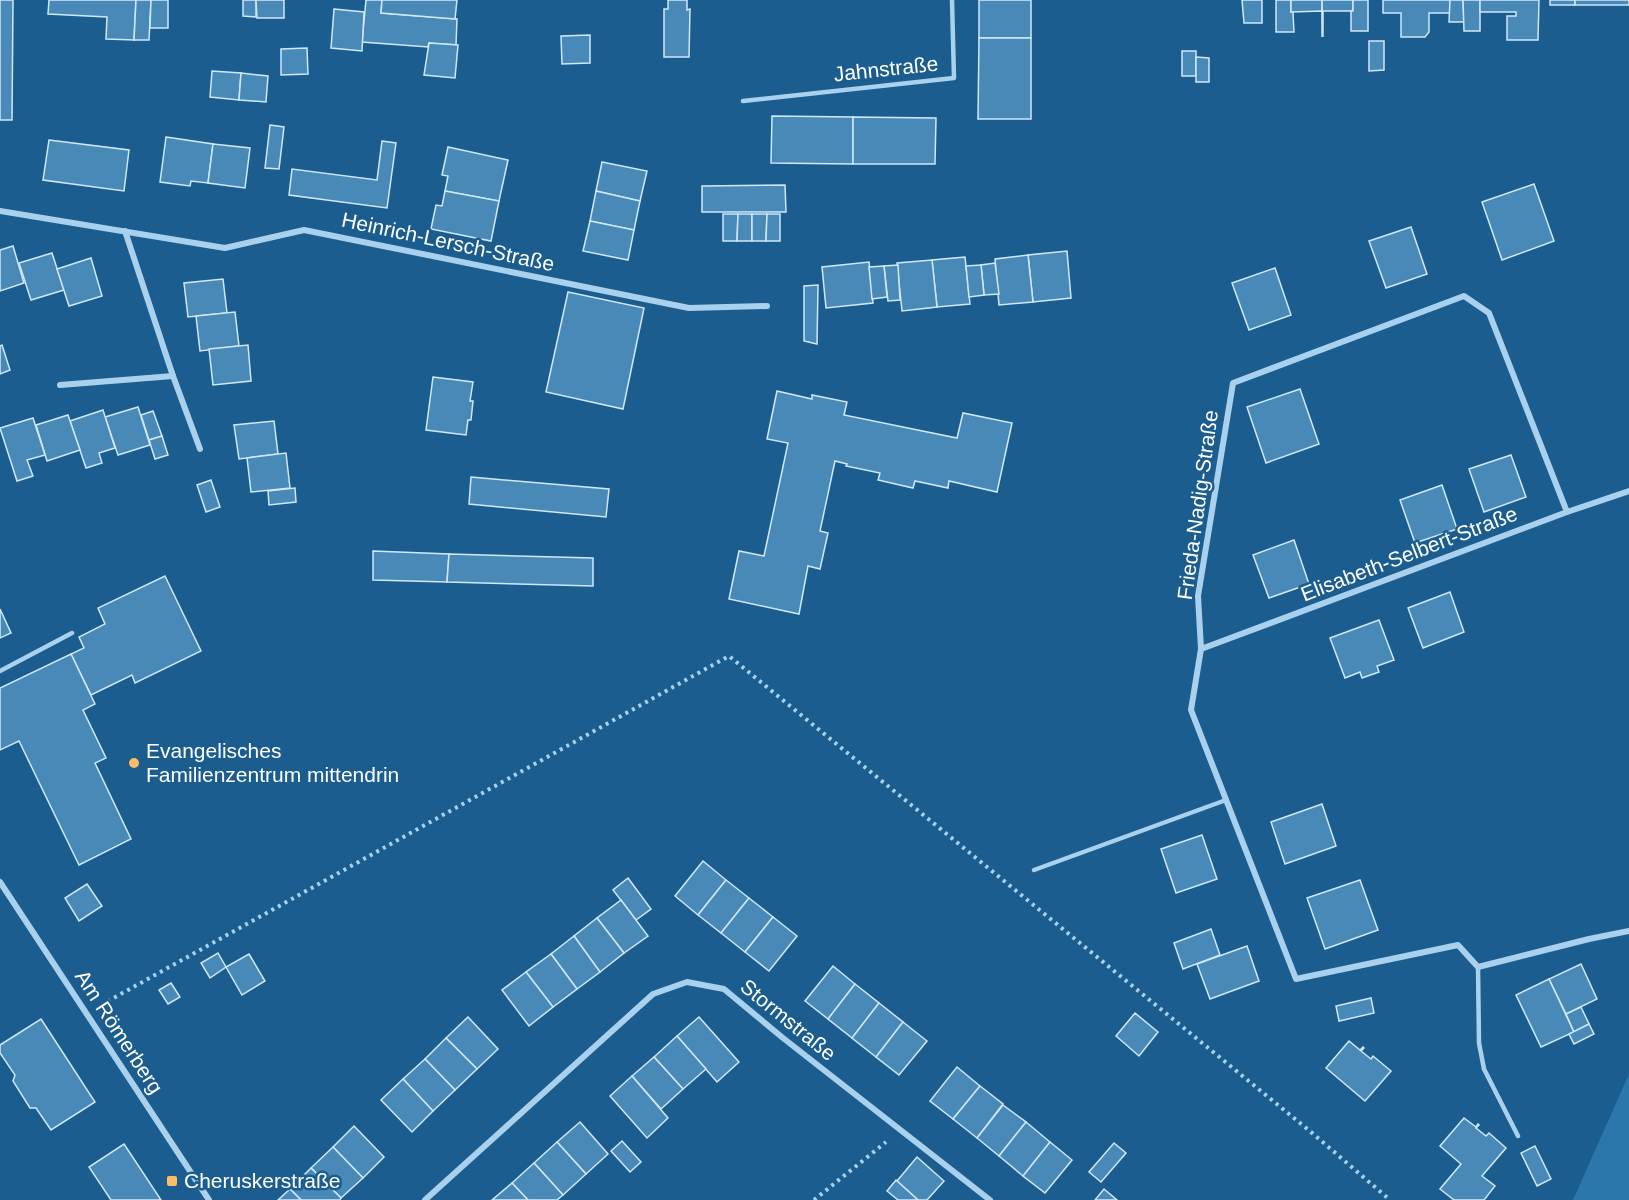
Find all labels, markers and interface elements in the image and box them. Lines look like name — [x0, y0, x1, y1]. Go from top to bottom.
street label: Jahnstraße — [833, 52, 939, 85]
street label: Heinrich-Lersch-Straße — [340, 208, 557, 275]
street label: Frieda-Nadig-Straße — [1173, 409, 1222, 601]
street label: Elisabeth-Selbert-Straße — [1297, 502, 1520, 605]
place label: Evangelisches Familienzentrum mittendrin — [146, 739, 399, 786]
marker: Evangelisches Familienzentrum mittendrin — [127, 756, 141, 770]
street label: Am Römerberg — [71, 966, 168, 1098]
street label: Stormstraße — [736, 974, 840, 1065]
place label: Cheruskerstraße — [184, 1169, 340, 1192]
marker: Cheruskerstraße — [165, 1174, 179, 1188]

